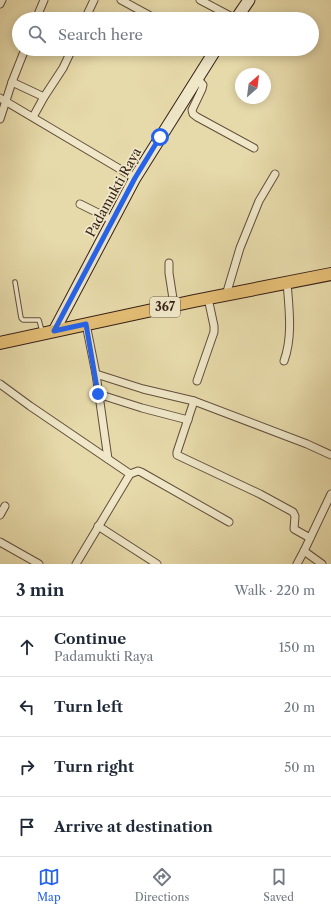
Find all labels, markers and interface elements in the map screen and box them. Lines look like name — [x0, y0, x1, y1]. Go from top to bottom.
search box — [12, 12, 319, 56]
icon: search — [26, 23, 48, 45]
text: Search here — [58, 25, 143, 44]
north arrow — [235, 68, 271, 104]
route start — [151, 128, 169, 146]
street label: Padamukti Raya — [82, 145, 144, 239]
road number: 367 — [150, 297, 180, 317]
route end — [89, 385, 107, 403]
text: 3 min — [16, 580, 65, 600]
text: Walk · 220 m — [235, 582, 315, 598]
text: Continue — [54, 629, 126, 648]
icon: ahead — [16, 636, 38, 658]
text: 150 m — [279, 639, 315, 655]
text: Padamukti Raya — [54, 648, 153, 664]
icon: left — [16, 696, 38, 718]
text: Turn left — [54, 697, 123, 716]
text: 20 m — [284, 699, 315, 715]
icon: right — [16, 756, 38, 778]
text: Turn right — [54, 757, 134, 776]
text: 50 m — [284, 759, 315, 775]
icon: arrive — [16, 816, 38, 838]
text: Arrive at destination — [54, 817, 213, 836]
tab: Map — [37, 866, 61, 904]
tab: Directions — [135, 866, 189, 904]
tab: Saved — [263, 866, 294, 904]

